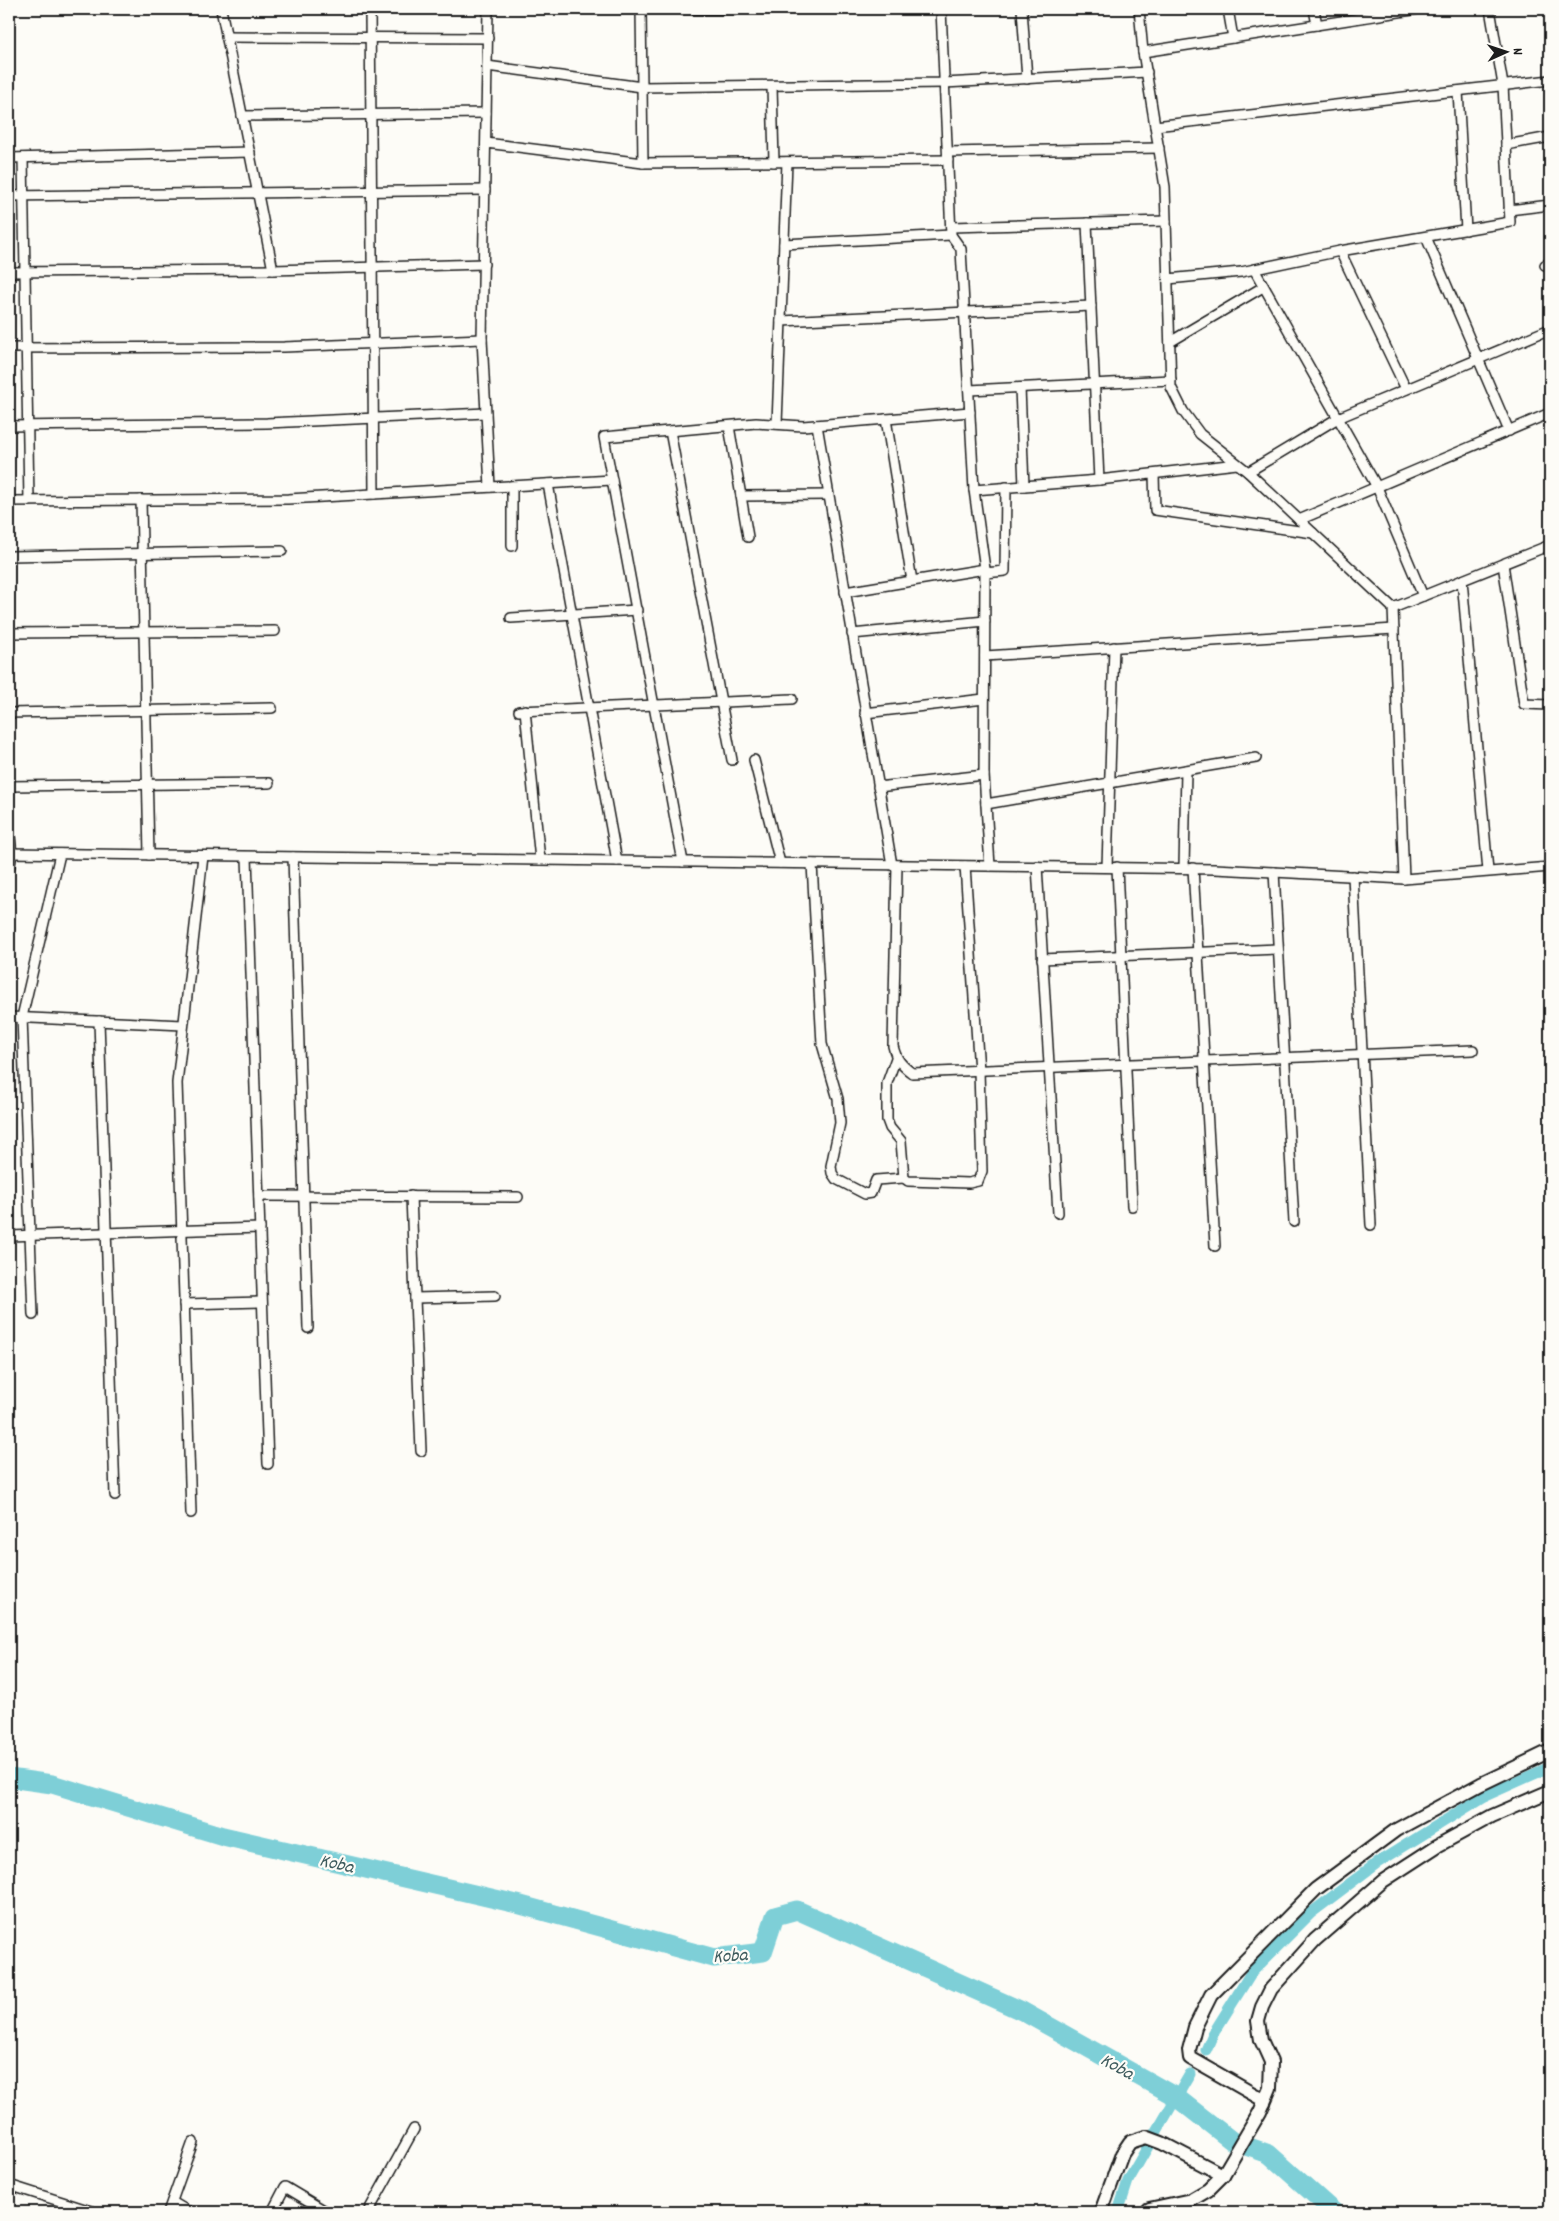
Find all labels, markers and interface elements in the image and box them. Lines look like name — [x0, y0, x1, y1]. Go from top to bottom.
north arrow — [1482, 28, 1532, 78]
text: N — [1507, 47, 1527, 55]
water label: Koba — [316, 1848, 357, 1883]
water label: Koba — [712, 1943, 749, 1972]
water label: Koba — [1095, 2048, 1139, 2089]

